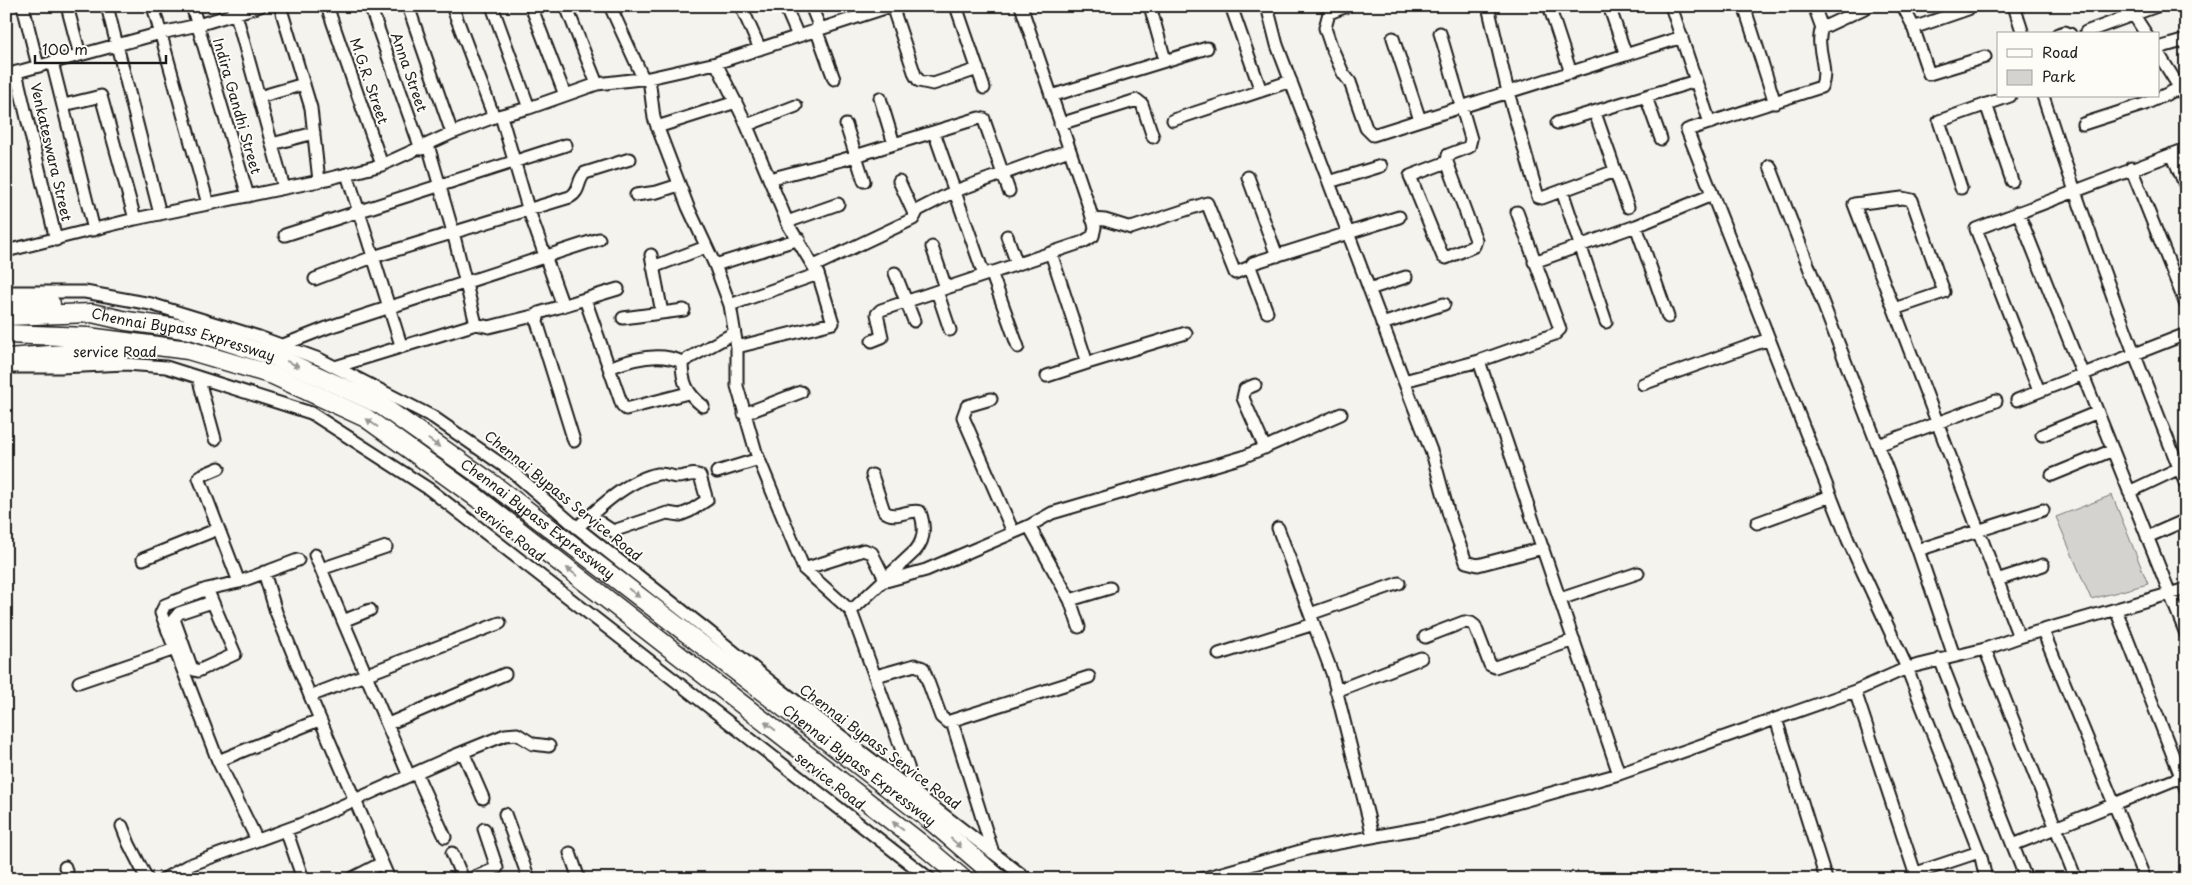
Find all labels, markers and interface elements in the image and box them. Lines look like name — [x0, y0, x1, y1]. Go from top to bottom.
street label: Anna Street — [386, 29, 433, 115]
scale bar — [35, 32, 166, 64]
legend — [1997, 32, 2160, 98]
street label: Indira Gandhi Street — [208, 35, 267, 177]
street label: M.G.R. Street — [345, 35, 394, 127]
text: 100 m — [42, 37, 88, 60]
text: Road — [2042, 40, 2078, 63]
text: Park — [2042, 64, 2076, 87]
street label: Venkateswara Street — [25, 81, 78, 224]
street label: Chennai Bypass Expressway — [89, 302, 278, 366]
street label: service Road — [73, 341, 157, 362]
one-way arrow — [286, 361, 300, 369]
one-way arrow — [365, 418, 379, 428]
street label: Chennai Bypass Service Road — [480, 425, 647, 566]
one-way arrow — [427, 438, 441, 448]
street label: Chennai Bypass Expressway — [456, 453, 619, 584]
street label: service Road — [471, 499, 550, 567]
one-way arrow — [566, 567, 579, 577]
one-way arrow — [627, 588, 641, 598]
street label: Chennai Bypass Service Road — [795, 679, 965, 814]
street label: Chennai Bypass Expressway — [778, 699, 941, 831]
one-way arrow — [764, 720, 777, 731]
street label: service Road — [791, 747, 870, 815]
one-way arrow — [892, 820, 905, 831]
one-way arrow — [950, 837, 963, 848]

